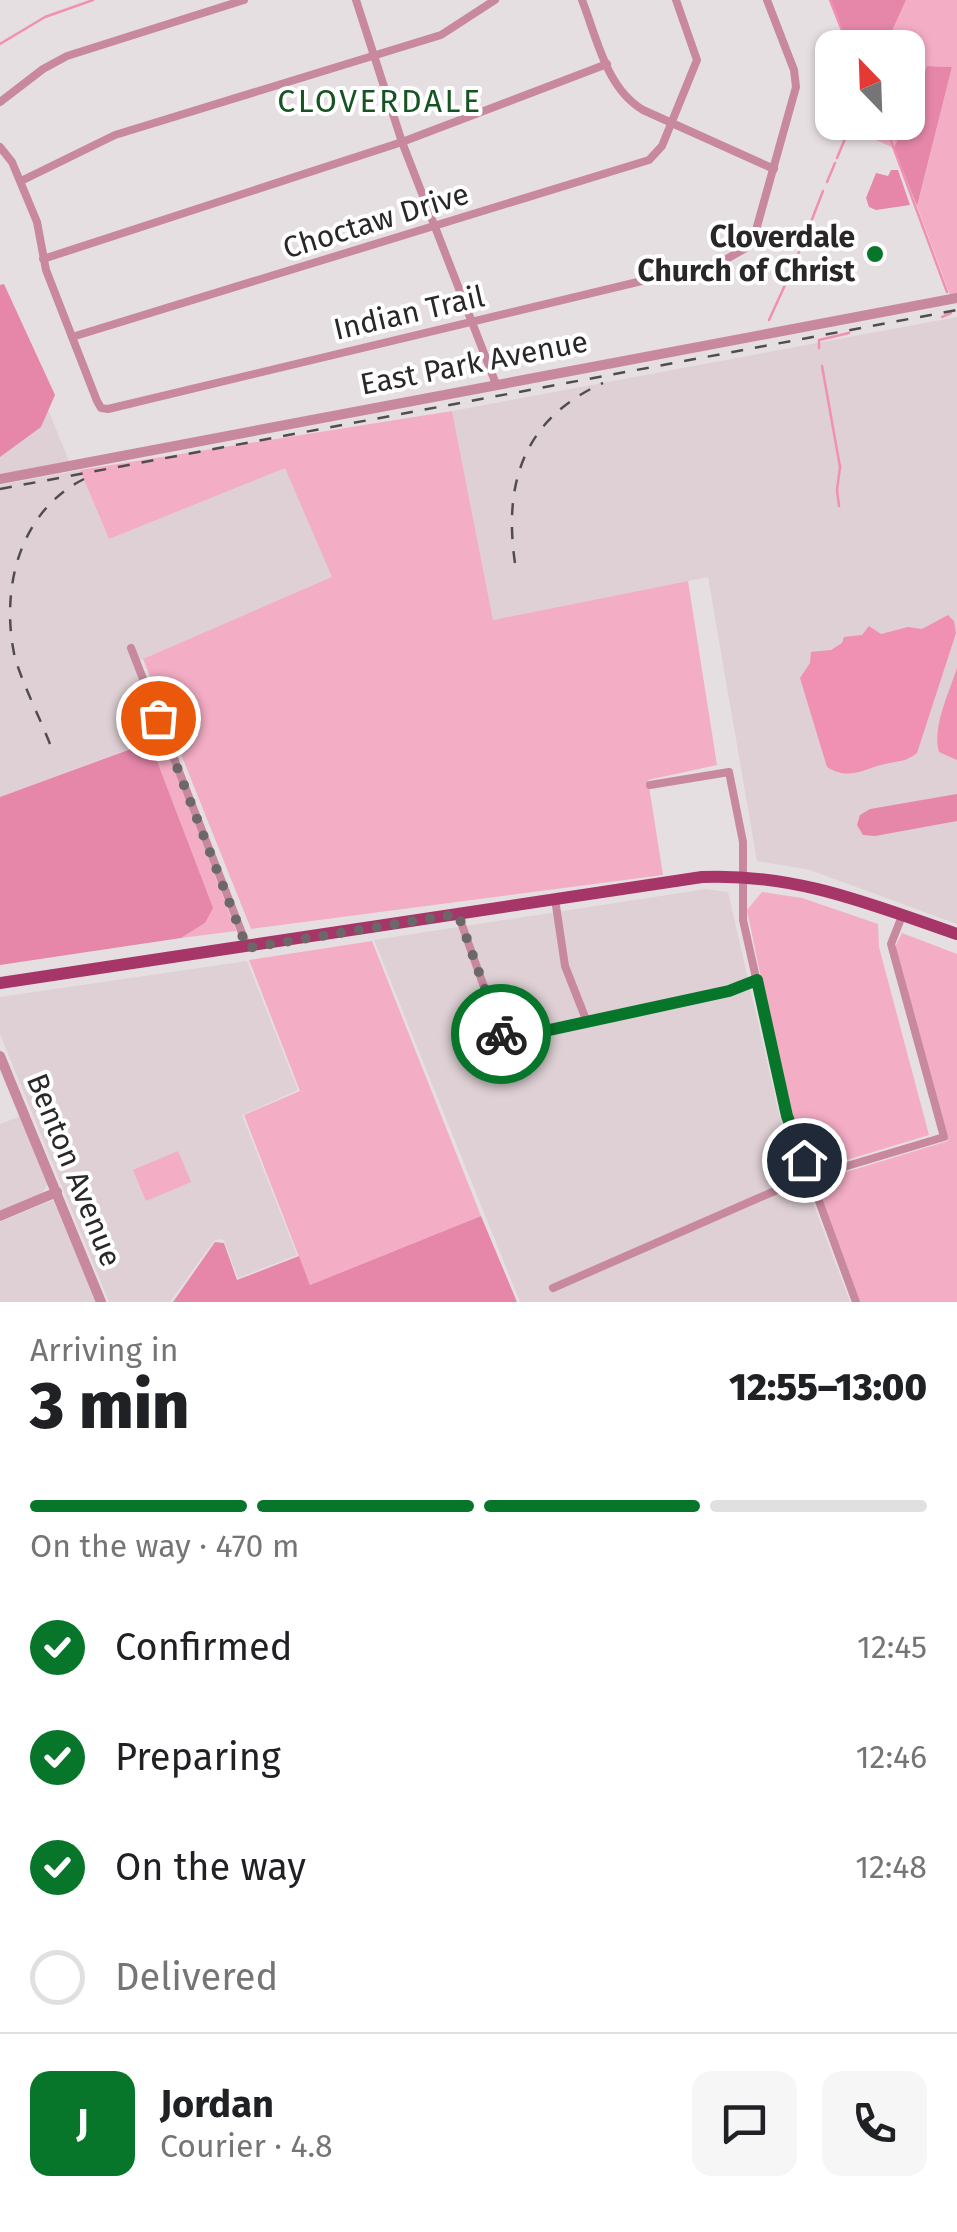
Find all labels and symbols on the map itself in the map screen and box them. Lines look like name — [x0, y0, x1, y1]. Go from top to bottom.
north arrow — [815, 30, 925, 140]
district label: CLOVERDALE — [277, 82, 483, 120]
street label: Choctaw Drive — [279, 176, 473, 266]
place label: Cloverdale Church of Christ — [638, 219, 855, 289]
marker: Cloverdale Church of Christ — [864, 243, 886, 265]
street label: Indian Trail — [330, 278, 488, 348]
street label: East Park Avenue — [357, 323, 591, 403]
pin — [116, 676, 201, 761]
courier — [451, 984, 551, 1084]
street label: Benton Avenue — [19, 1068, 129, 1272]
pin — [762, 1118, 847, 1203]

